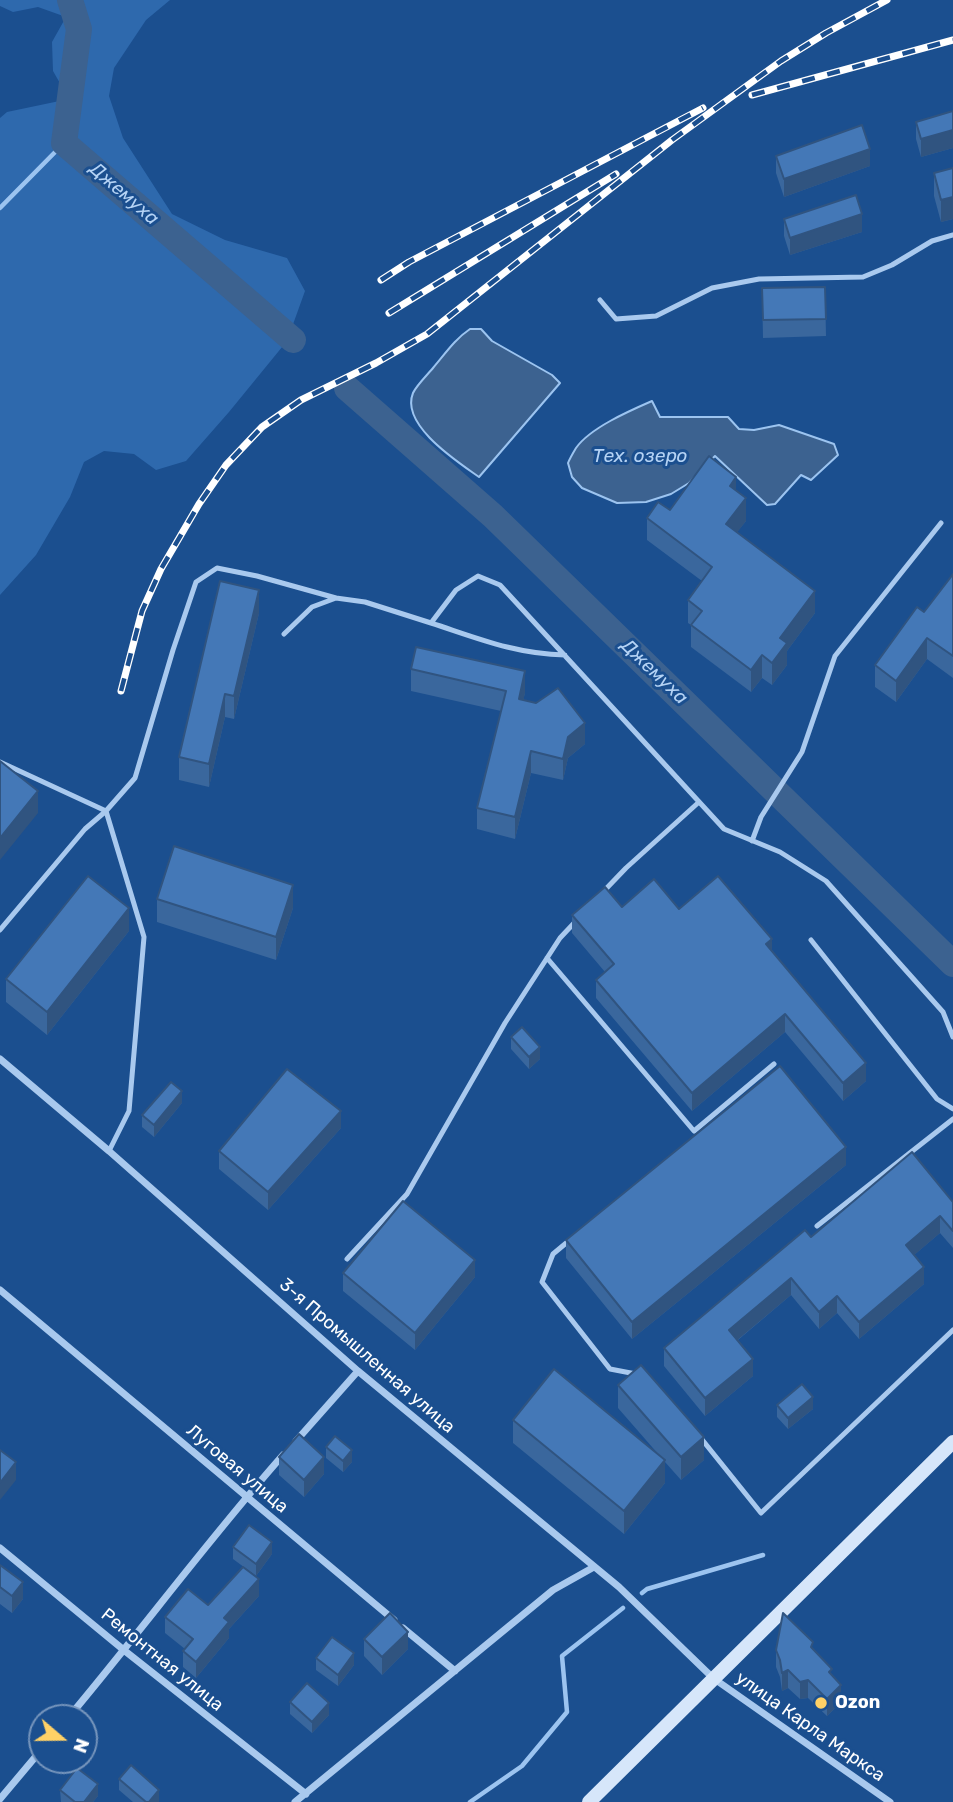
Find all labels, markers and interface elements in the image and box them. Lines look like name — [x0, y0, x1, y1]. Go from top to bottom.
water label: Джемуха — [85, 158, 163, 230]
water label: Тех. озеро — [593, 446, 687, 468]
water label: Джемуха — [616, 635, 692, 709]
street label: 3-я Промышленная улица — [275, 1274, 459, 1438]
street label: Луговая улица — [182, 1420, 292, 1518]
street label: Ремонтная улица — [96, 1604, 228, 1716]
street label: улица Карла Маркса — [731, 1667, 889, 1787]
place label: Ozon — [835, 1692, 880, 1714]
marker: Ozon — [813, 1695, 829, 1711]
north arrow — [28, 1704, 98, 1774]
text: N — [68, 1735, 94, 1756]

